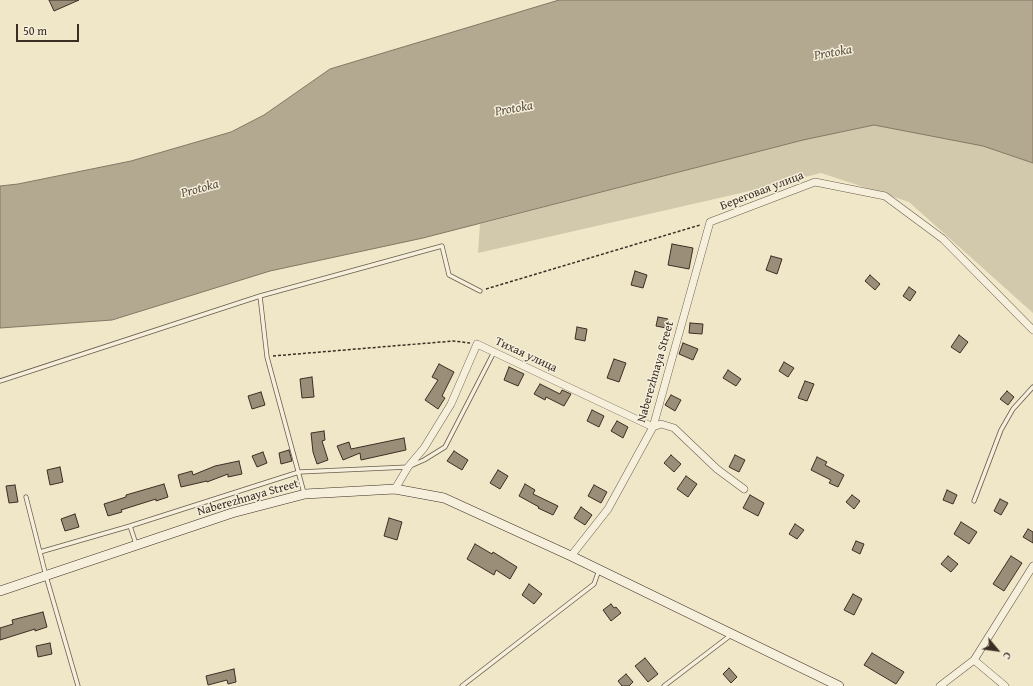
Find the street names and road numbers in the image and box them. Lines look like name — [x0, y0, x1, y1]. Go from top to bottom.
street label: Береговая улица — [718, 168, 806, 214]
street label: Naberezhnaya Street — [635, 320, 677, 424]
street label: Тихая улица — [493, 334, 559, 376]
street label: Naberezhnaya Street — [196, 477, 300, 519]

